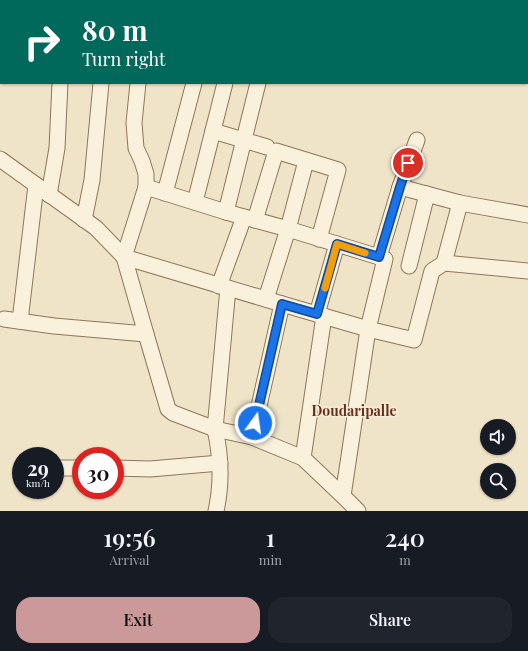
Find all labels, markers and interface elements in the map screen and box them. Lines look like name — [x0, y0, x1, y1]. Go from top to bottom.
text: 80 m — [82, 11, 148, 48]
icon: right — [16, 16, 68, 68]
text: Turn right — [82, 47, 165, 71]
pin — [391, 146, 425, 180]
icon: arrive — [397, 152, 419, 174]
district label: Doudaripalle — [311, 401, 397, 420]
position arrow — [234, 402, 276, 444]
map controls — [480, 419, 516, 499]
button: sound — [480, 419, 516, 455]
speed limit sign: 30 — [72, 447, 124, 499]
text: 29 — [27, 454, 49, 481]
button: search — [480, 463, 516, 499]
text: km/h — [26, 476, 50, 490]
text: 19:56 — [103, 521, 156, 553]
text: 1 — [266, 521, 275, 553]
text: 240 — [385, 521, 425, 553]
text: Arrival — [109, 551, 149, 568]
text: min — [259, 551, 282, 568]
text: m — [399, 551, 411, 568]
button: Exit — [16, 597, 260, 643]
button: Share — [268, 597, 512, 643]

